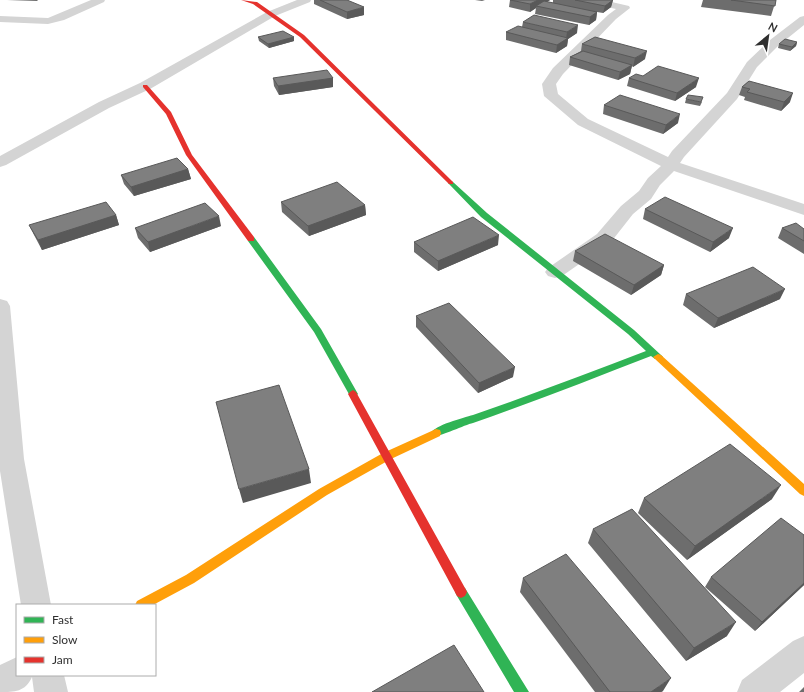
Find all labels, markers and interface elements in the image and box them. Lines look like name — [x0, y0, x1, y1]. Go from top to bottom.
north arrow — [748, 16, 788, 56]
text: N — [766, 19, 780, 35]
legend — [16, 604, 156, 676]
text: Fast — [52, 612, 74, 627]
text: Slow — [52, 632, 78, 647]
text: Jam — [52, 652, 73, 667]

